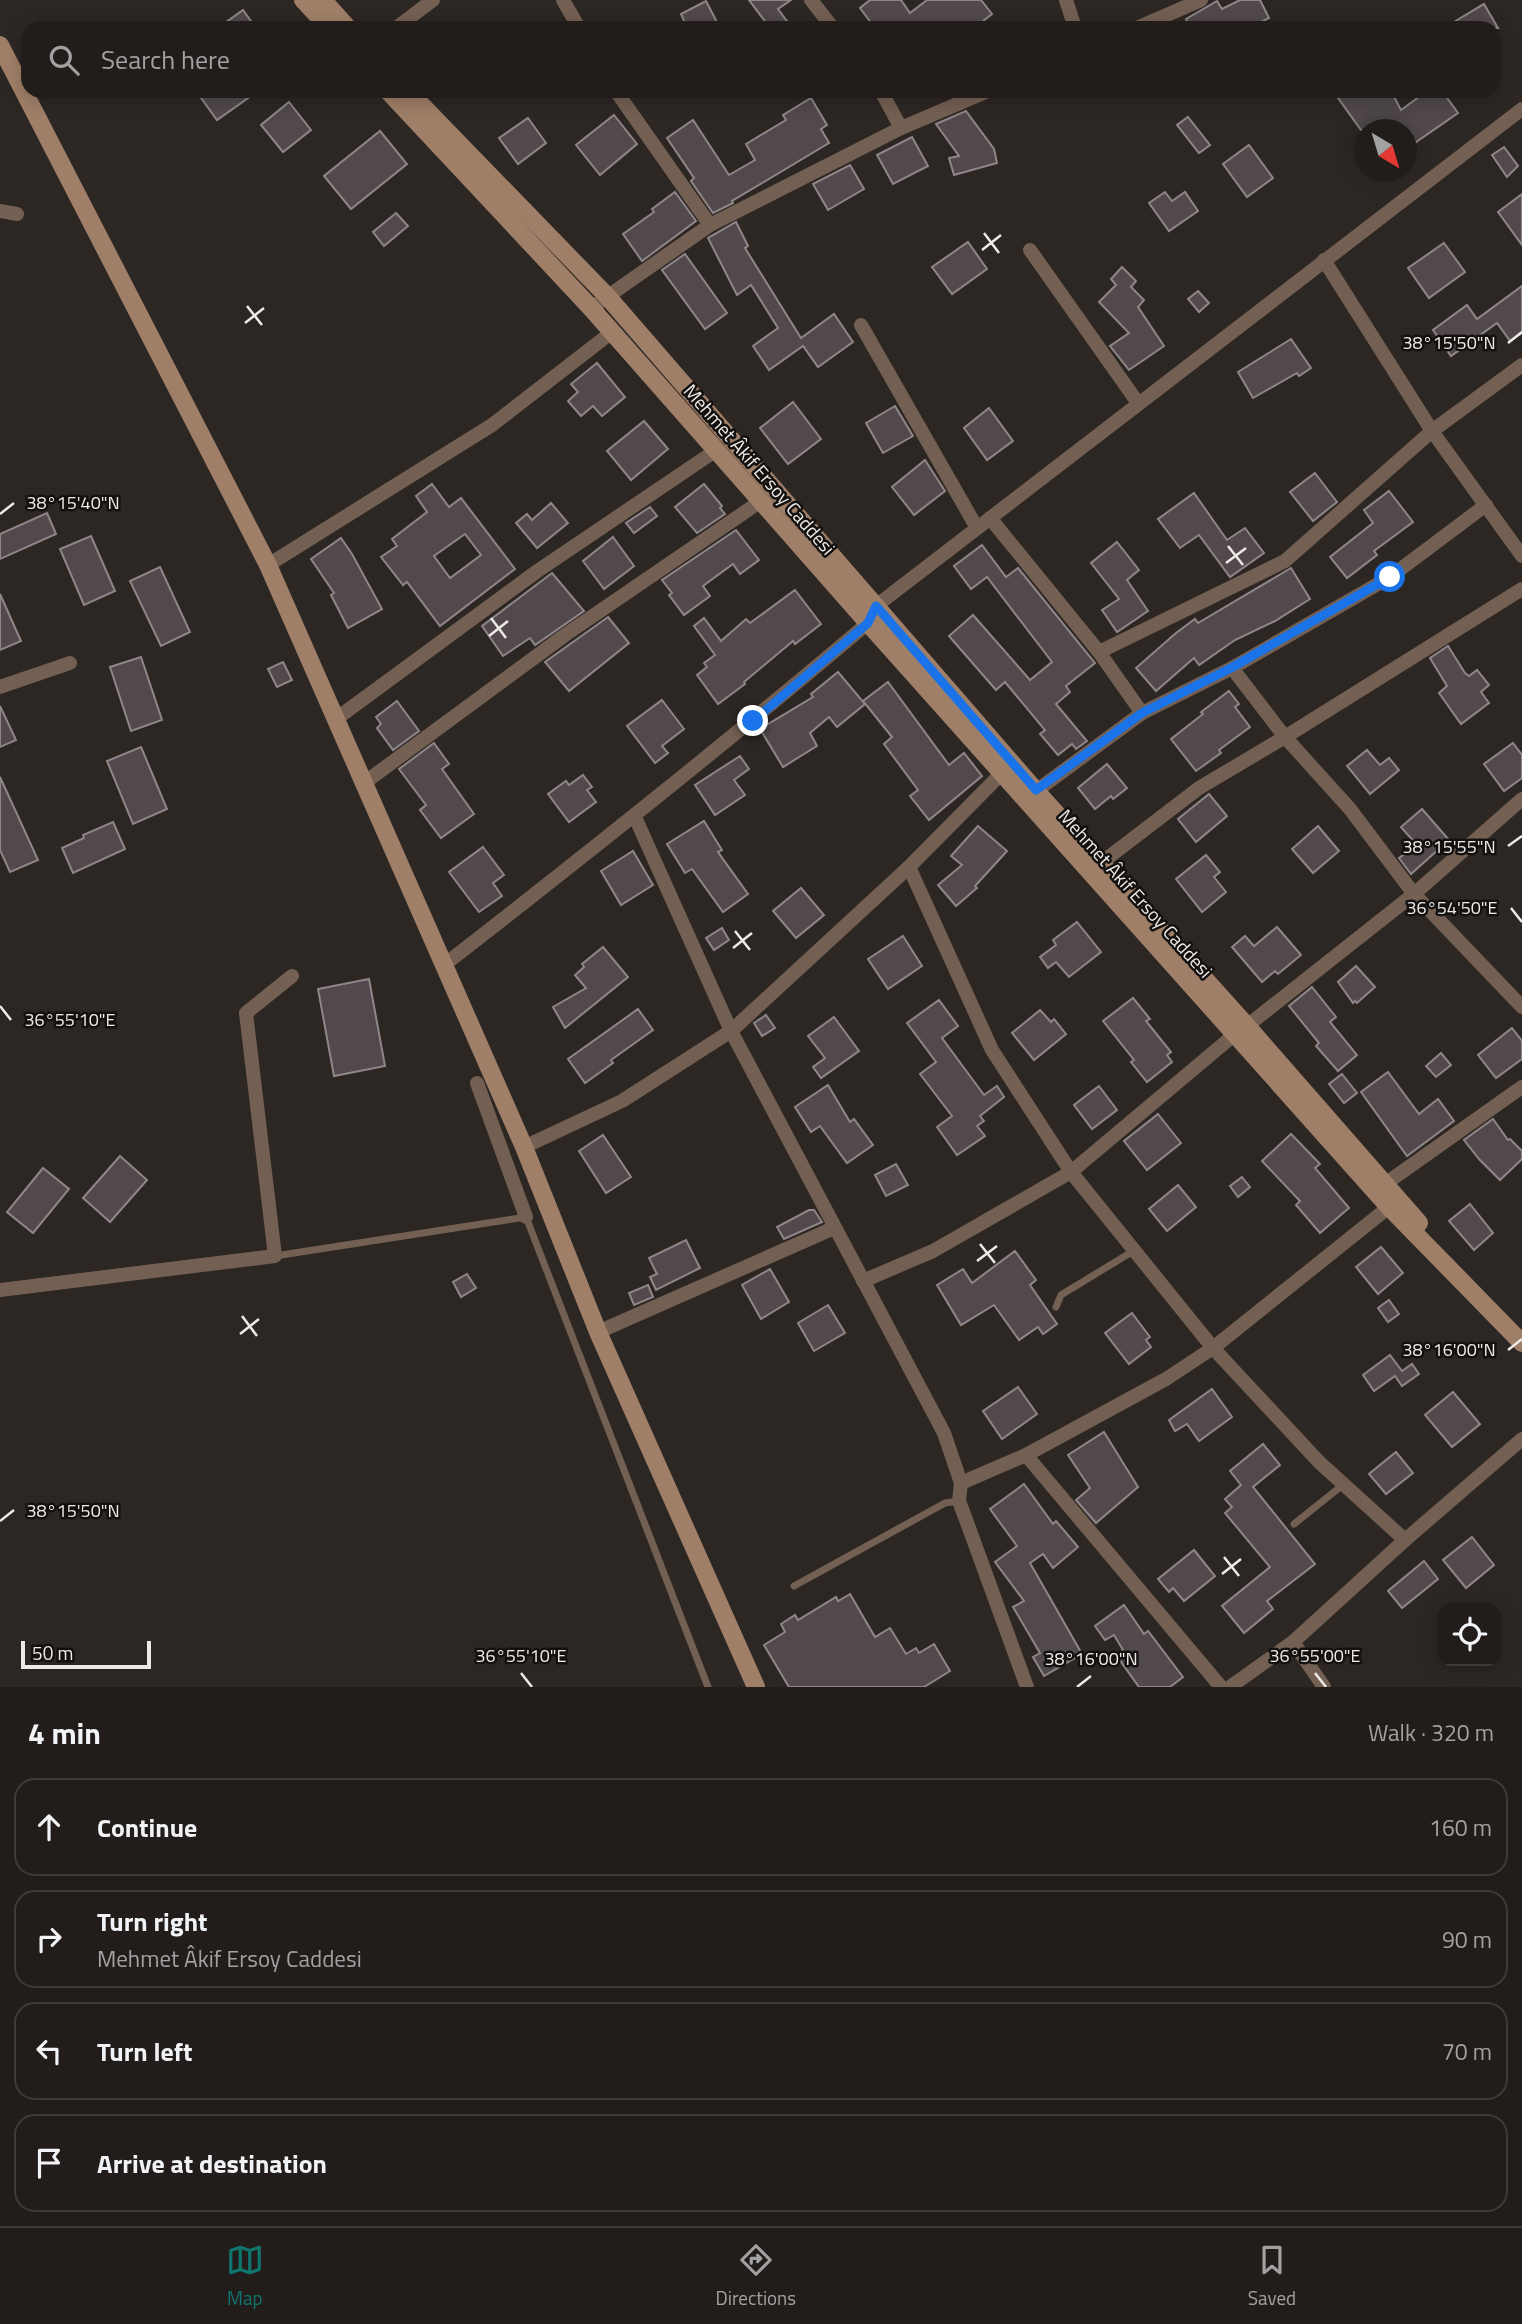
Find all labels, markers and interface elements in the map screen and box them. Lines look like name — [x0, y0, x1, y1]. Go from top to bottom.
search box — [21, 21, 1501, 98]
text: Search here — [101, 40, 230, 79]
icon: search — [45, 41, 83, 79]
north arrow — [1354, 119, 1417, 182]
text: 38°15'50"N — [1402, 329, 1496, 356]
street label: Mehmet Âkif Ersoy Caddesi — [677, 377, 843, 561]
text: 38°15'40"N — [26, 489, 120, 516]
route start — [1374, 561, 1405, 592]
route end — [737, 705, 768, 736]
street label: Mehmet Âkif Ersoy Caddesi — [1052, 802, 1220, 984]
text: 38°15'55"N — [1402, 833, 1496, 860]
text: 36°54'50"E — [1407, 894, 1498, 921]
text: 36°55'10"E — [25, 1006, 116, 1033]
text: 38°16'00"N — [1402, 1336, 1496, 1363]
text: 38°15'50"N — [26, 1497, 120, 1524]
map controls — [1438, 1603, 1501, 1666]
button: locate — [1438, 1603, 1501, 1666]
scale bar — [21, 1638, 150, 1670]
text: 50 m — [32, 1638, 73, 1667]
text: 36°55'10"E — [476, 1642, 567, 1669]
text: 36°55'00"E — [1270, 1642, 1361, 1669]
text: 38°16'00"N — [1044, 1645, 1138, 1672]
text: 4 min — [28, 1710, 101, 1756]
text: Walk · 320 m — [1368, 1715, 1494, 1750]
icon: ahead — [30, 1808, 68, 1846]
text: Continue — [97, 1808, 197, 1847]
text: 160 m — [1429, 1810, 1492, 1845]
text: Turn right — [97, 1902, 208, 1941]
icon: right — [30, 1920, 68, 1958]
text: 90 m — [1442, 1922, 1492, 1957]
text: Mehmet Âkif Ersoy Caddesi — [97, 1941, 362, 1976]
icon: left — [30, 2032, 68, 2070]
text: Turn left — [97, 2032, 192, 2071]
text: 70 m — [1442, 2034, 1492, 2069]
icon: arrive — [30, 2144, 68, 2182]
text: Arrive at destination — [97, 2144, 327, 2183]
tab: Map — [226, 2241, 264, 2312]
tab: Directions — [716, 2241, 796, 2312]
tab: Saved — [1248, 2241, 1296, 2312]

